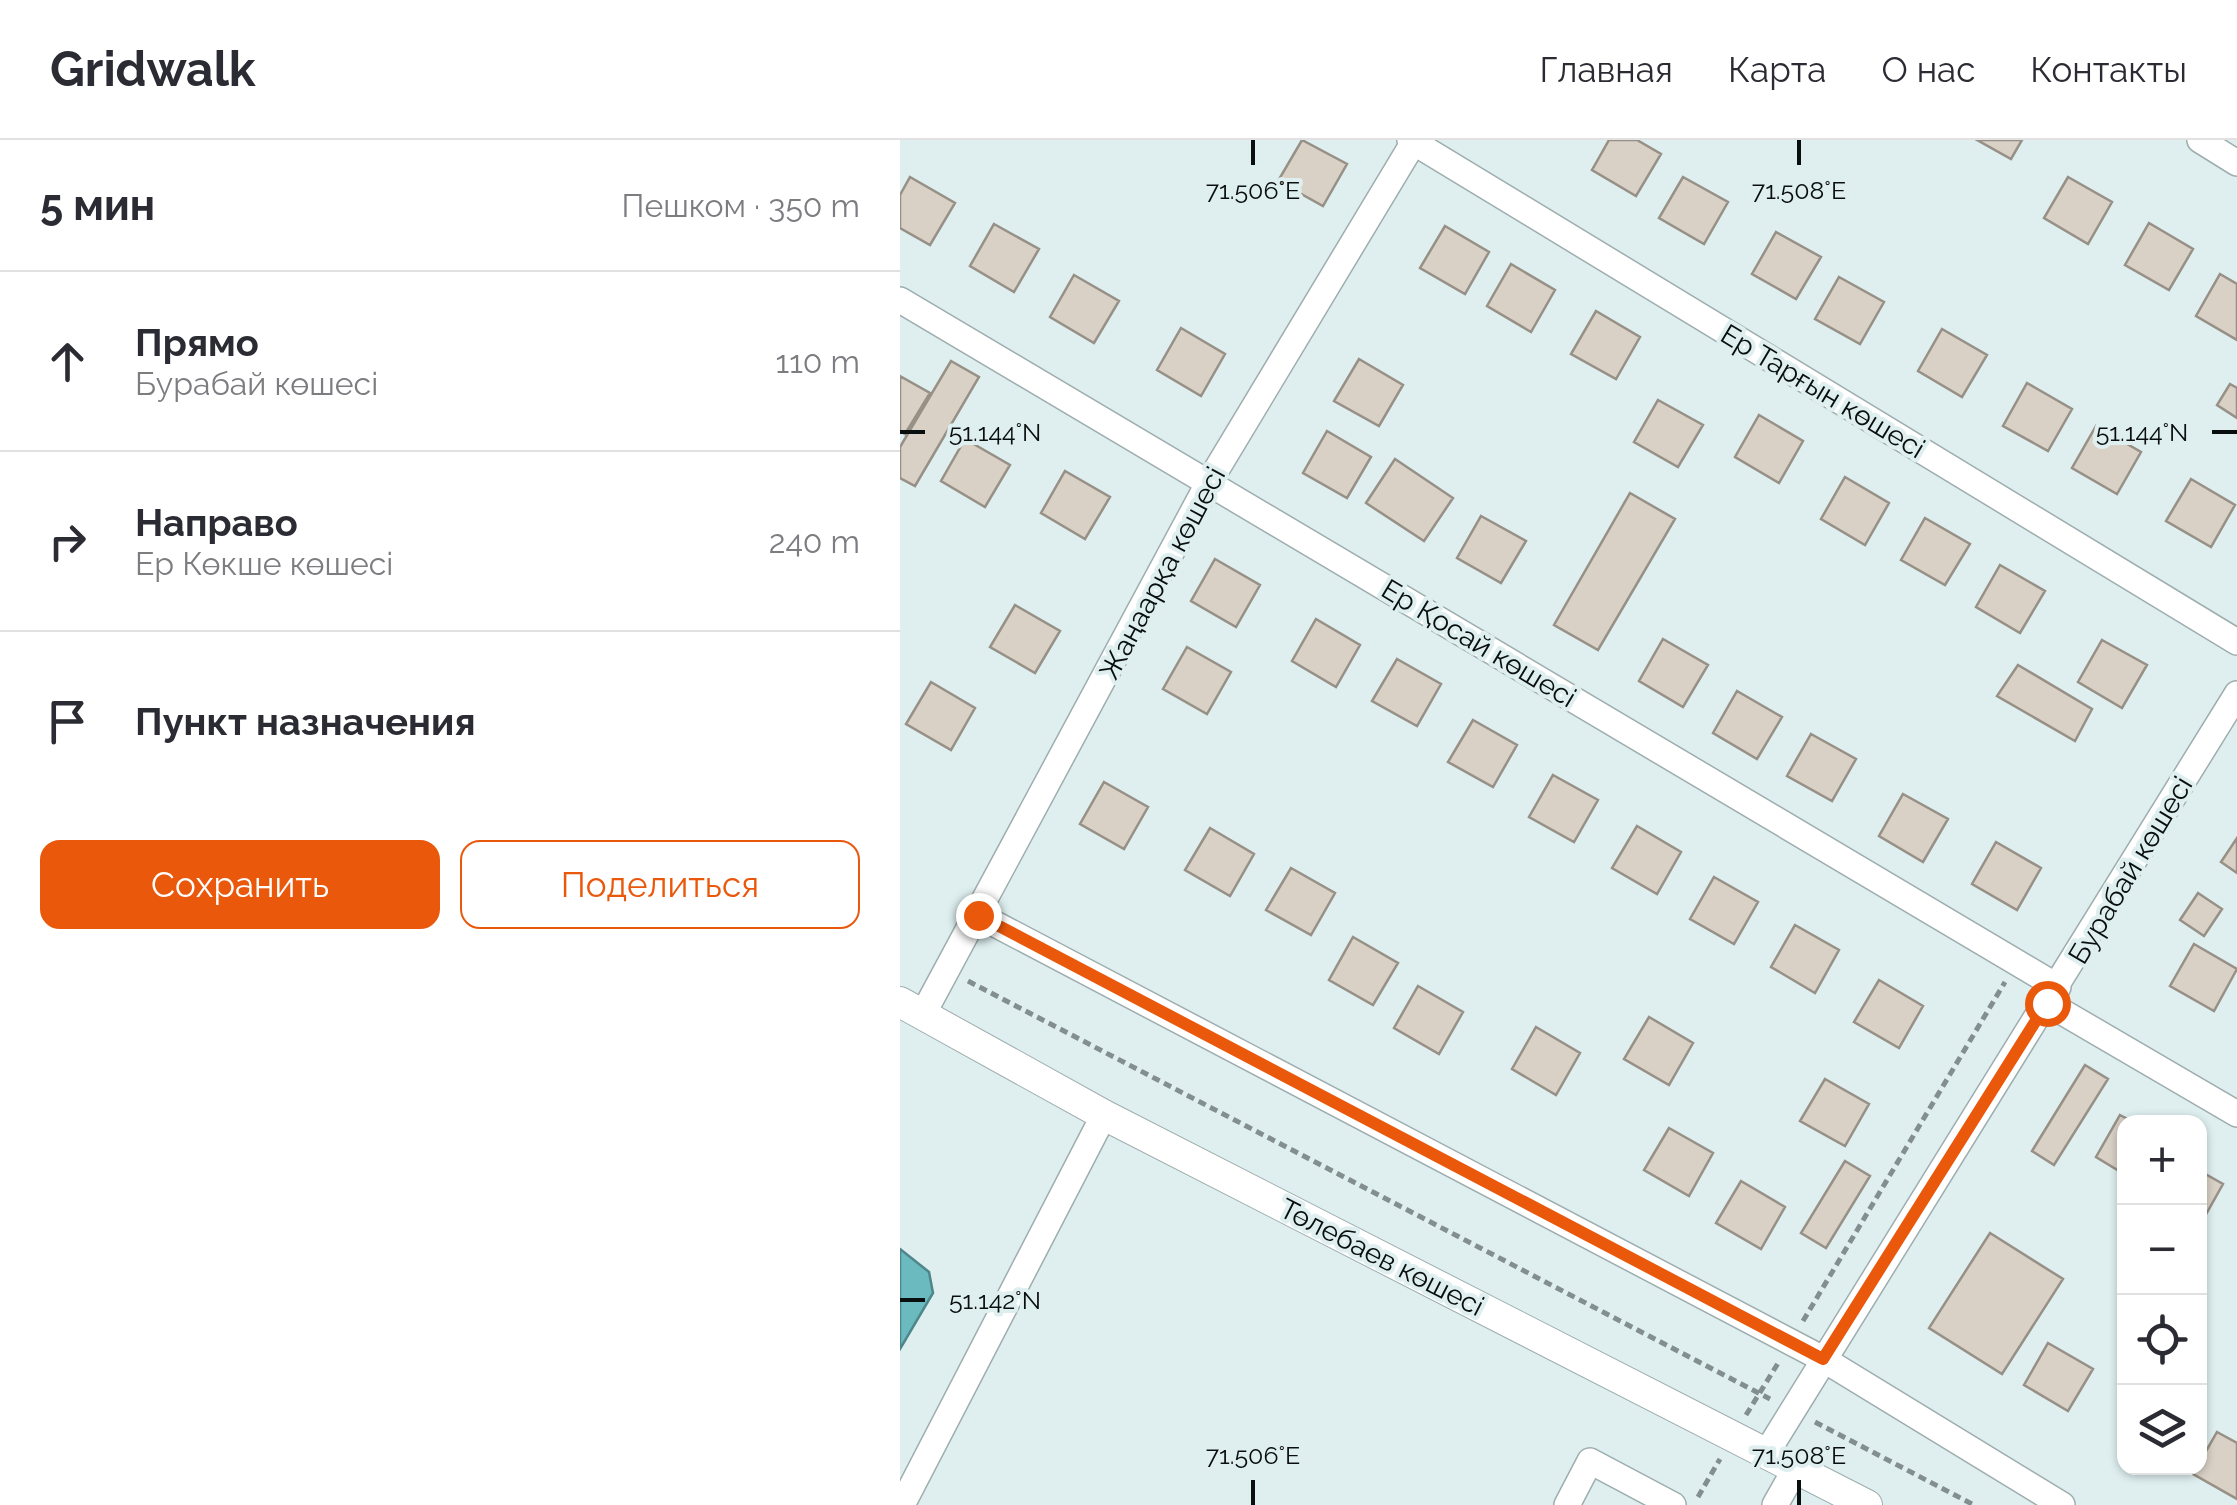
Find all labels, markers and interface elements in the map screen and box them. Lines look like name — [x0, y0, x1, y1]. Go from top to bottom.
text: Gridwalk — [50, 41, 256, 97]
text: Главная — [1540, 49, 1673, 90]
text: Карта — [1728, 49, 1826, 90]
text: О нас — [1881, 49, 1975, 90]
text: Контакты — [2030, 49, 2187, 90]
text: 71.506°E — [1206, 175, 1300, 205]
text: 71.508°E — [1752, 175, 1846, 205]
text: 5 мин — [40, 181, 155, 230]
text: Пешком · 350 m — [622, 187, 860, 224]
street label: Ер Тарғын көшесі — [1715, 318, 1931, 465]
text: Прямо — [135, 320, 259, 365]
icon: ahead — [40, 334, 95, 389]
text: 110 m — [775, 343, 860, 380]
text: Бурабай көшесі — [135, 365, 378, 402]
text: 51.144°N — [949, 417, 1041, 447]
text: 51.144°N — [2096, 417, 2188, 447]
street label: Жаңаарқа көшесі — [1093, 461, 1232, 685]
text: Направо — [135, 500, 298, 545]
icon: right — [40, 514, 95, 569]
text: 240 m — [769, 523, 860, 560]
text: Ер Көкше көшесі — [135, 545, 393, 582]
street label: Ер Қосай көшесі — [1376, 572, 1582, 714]
icon: arrive — [40, 694, 95, 749]
text: Пункт назначения — [135, 699, 476, 744]
street label: Бурабай көшесі — [2062, 771, 2199, 970]
button: Сохранить — [40, 840, 440, 929]
button: Поделиться — [460, 840, 860, 929]
route end — [956, 893, 1002, 939]
route start — [2025, 981, 2071, 1027]
map controls — [2117, 1115, 2207, 1475]
button: + — [2117, 1115, 2207, 1205]
street label: Төлебаев көшесі — [1274, 1192, 1489, 1323]
button: − — [2117, 1205, 2207, 1295]
text: 51.142°N — [949, 1285, 1041, 1315]
button: locate — [2117, 1295, 2207, 1385]
button: layers — [2117, 1385, 2207, 1475]
text: 71.506°E — [1206, 1440, 1300, 1470]
text: 71.508°E — [1752, 1440, 1846, 1470]

